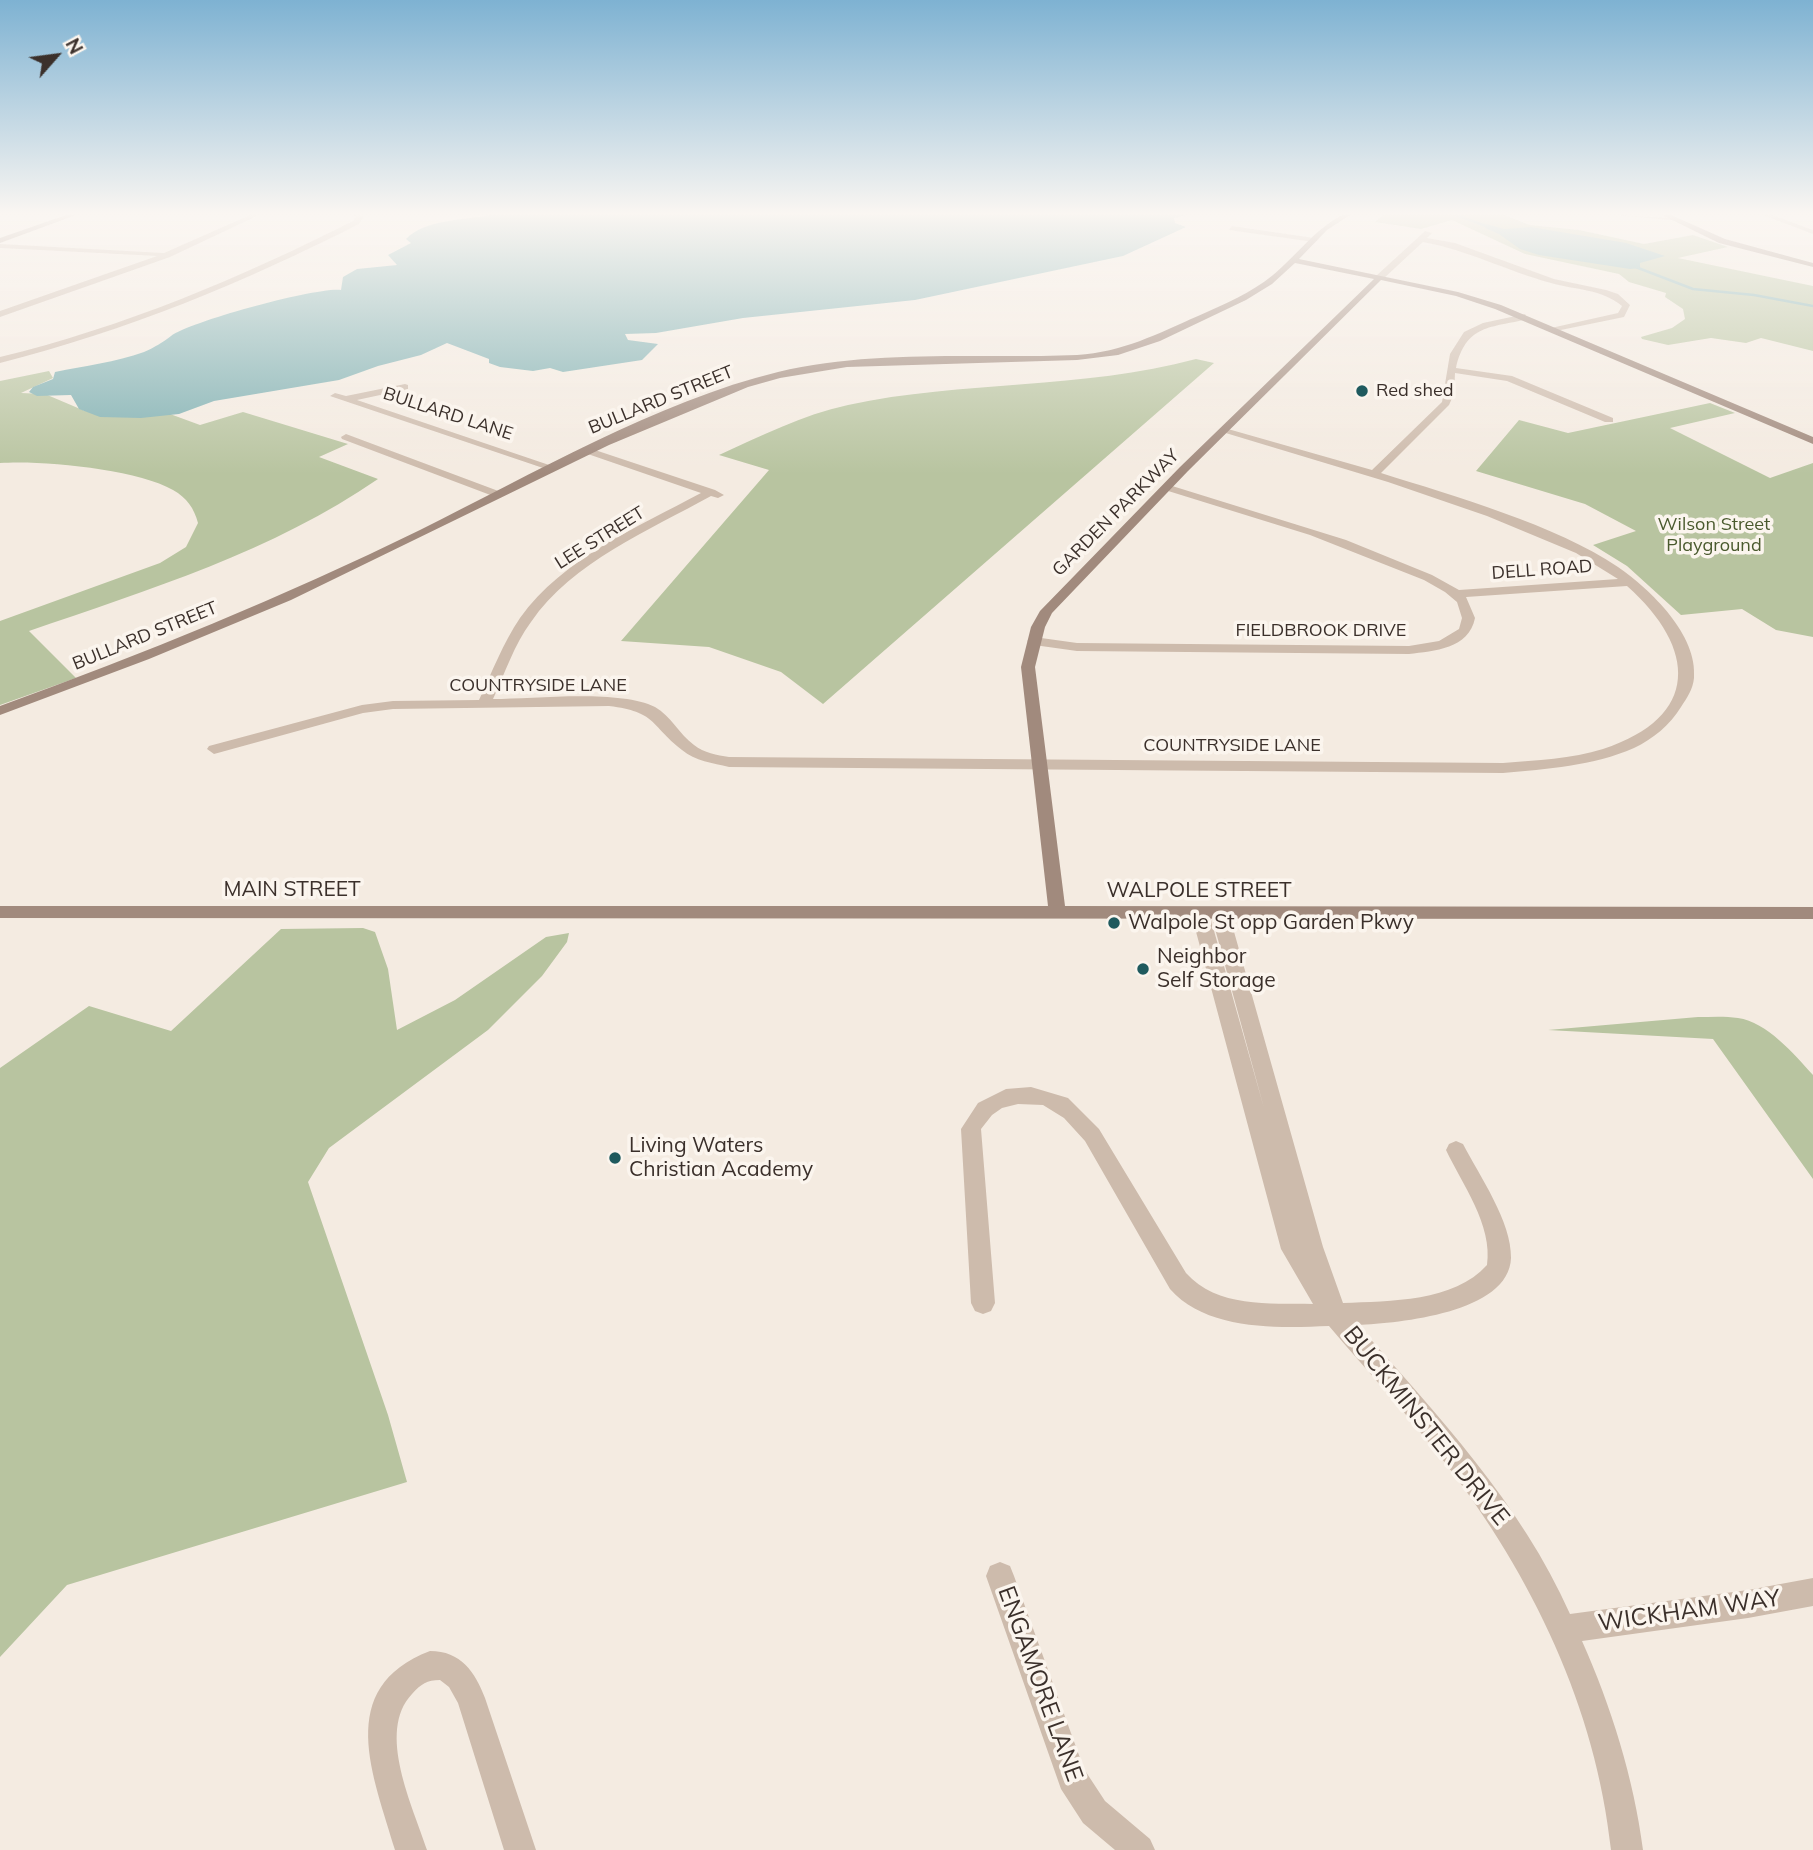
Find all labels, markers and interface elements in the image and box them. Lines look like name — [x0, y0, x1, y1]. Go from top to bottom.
north arrow — [21, 21, 91, 91]
text: N — [61, 34, 89, 58]
street label: BULLARD STREET — [585, 361, 737, 439]
place label: Red shed — [1376, 380, 1454, 402]
street label: BULLARD LANE — [380, 383, 516, 445]
marker: Red shed — [1354, 383, 1370, 399]
street label: GARDEN PARKWAY — [1048, 445, 1184, 581]
street label: LEE STREET — [551, 502, 649, 574]
park label: Wilson Street Playground — [1658, 514, 1770, 556]
street label: DELL ROAD — [1491, 556, 1593, 584]
street label: BULLARD STREET — [69, 597, 221, 675]
street label: FIELDBROOK DRIVE — [1236, 620, 1406, 642]
street label: COUNTRYSIDE LANE — [449, 675, 627, 697]
street label: COUNTRYSIDE LANE — [1143, 735, 1321, 757]
street label: MAIN STREET — [223, 877, 361, 903]
street label: WALPOLE STREET — [1106, 878, 1292, 904]
place label: Walpole St opp Garden Pkwy — [1128, 910, 1414, 936]
marker: Walpole St opp Garden Pkwy — [1106, 915, 1122, 931]
place label: Neighbor Self Storage — [1157, 944, 1276, 994]
marker: Neighbor Self Storage — [1135, 961, 1151, 977]
place label: Living Waters Christian Academy — [629, 1133, 813, 1183]
marker: Living Waters Christian Academy — [607, 1150, 623, 1166]
street label: BUCKMINSTER DRIVE — [1337, 1321, 1515, 1531]
street label: ENGAMORE LANE — [991, 1582, 1089, 1786]
street label: WICKHAM WAY — [1596, 1584, 1782, 1638]

